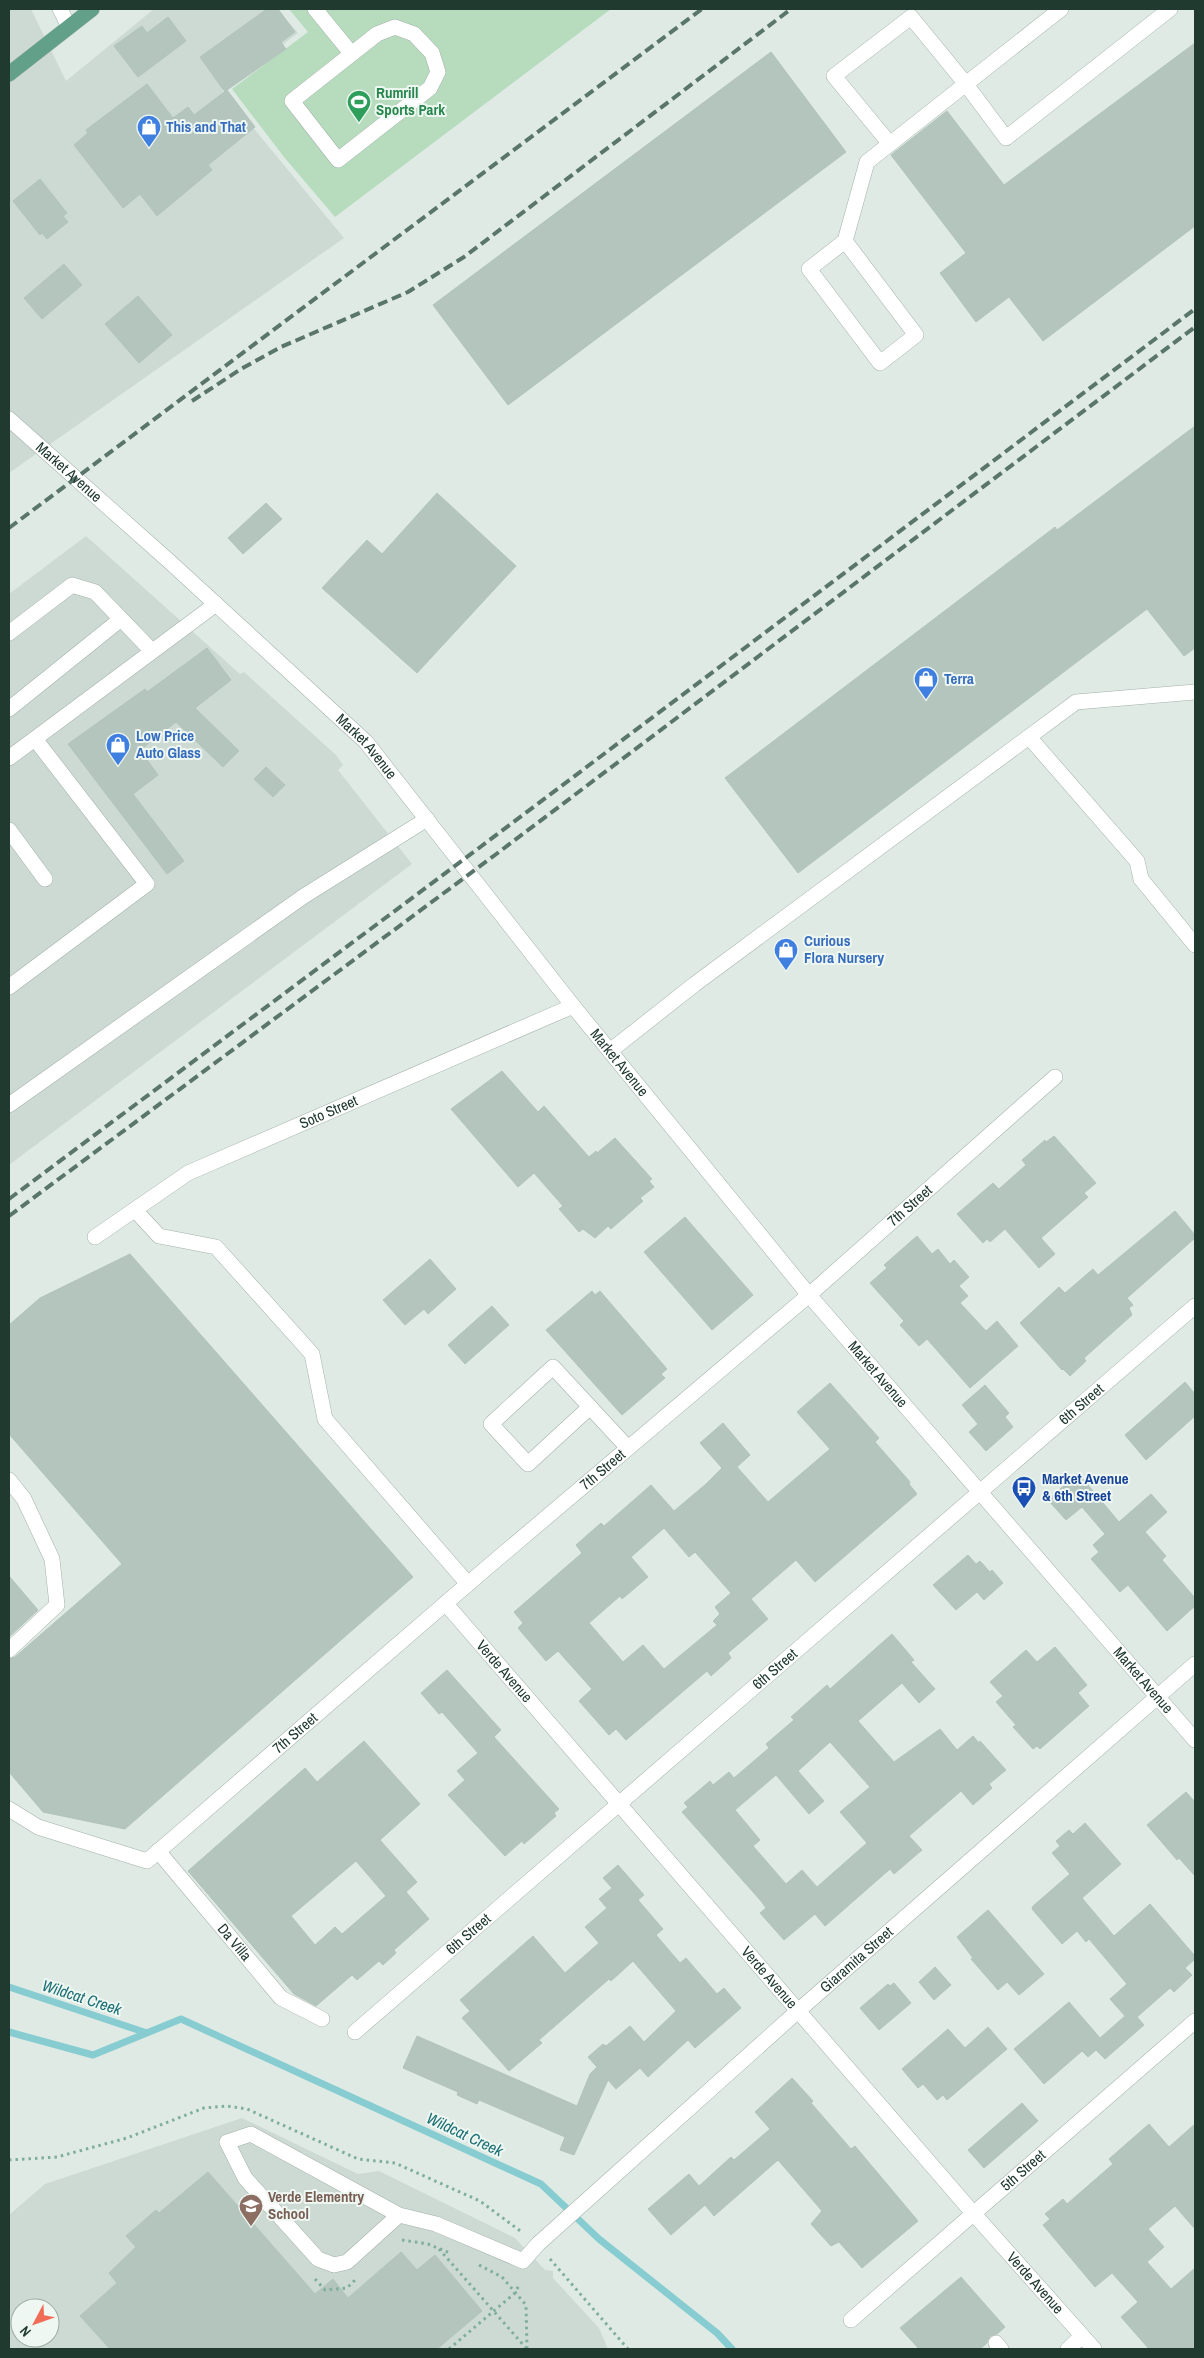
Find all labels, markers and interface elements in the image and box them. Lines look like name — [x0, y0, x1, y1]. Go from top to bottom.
place label: Rumrill Sports Park — [376, 82, 445, 120]
sports icon: Rumrill Sports Park — [346, 89, 372, 123]
shop icon: This and That — [136, 114, 162, 148]
place label: This and That — [166, 116, 246, 137]
street label: Market Avenue — [32, 437, 107, 507]
shop icon: Terra — [913, 666, 939, 700]
place label: Terra — [944, 668, 974, 689]
street label: Market Avenue — [332, 709, 402, 783]
place label: Low Price Auto Glass — [136, 725, 201, 763]
shop icon: Low Price Auto Glass — [105, 732, 131, 766]
place label: Curious Flora Nursery — [804, 930, 884, 968]
shop icon: Curious Flora Nursery — [773, 937, 799, 971]
street label: Market Avenue — [586, 1024, 654, 1101]
street label: Soto Street — [296, 1089, 361, 1134]
street label: 7th Street — [883, 1179, 937, 1231]
street label: Market Avenue — [843, 1336, 913, 1412]
street label: 6th Street — [1054, 1378, 1108, 1429]
street label: 7th Street — [575, 1444, 630, 1495]
place label: Market Avenue & 6th Street — [1042, 1468, 1129, 1506]
bus stop icon: Market Avenue & 6th Street — [1011, 1475, 1037, 1509]
street label: Verde Avenue — [472, 1635, 538, 1707]
street label: Market Avenue — [1109, 1642, 1178, 1718]
street label: 6th Street — [748, 1643, 802, 1694]
street label: 7th Street — [268, 1707, 322, 1758]
street label: 6th Street — [441, 1908, 496, 1959]
street label: Da Villa — [213, 1919, 257, 1965]
street label: Giaramita Street — [815, 1921, 898, 1997]
street label: Verde Avenue — [737, 1941, 803, 2013]
water label: Wildcat Creek — [40, 1974, 125, 2020]
water label: Wildcat Creek — [423, 2107, 507, 2162]
street label: 5th Street — [996, 2144, 1050, 2195]
place label: Verde Elementry School — [268, 2186, 364, 2224]
school or university icon: Verde Elementry School — [238, 2193, 264, 2227]
street label: Verde Avenue — [1002, 2247, 1069, 2318]
north arrow — [10, 2298, 60, 2348]
text: N — [16, 2322, 35, 2341]

